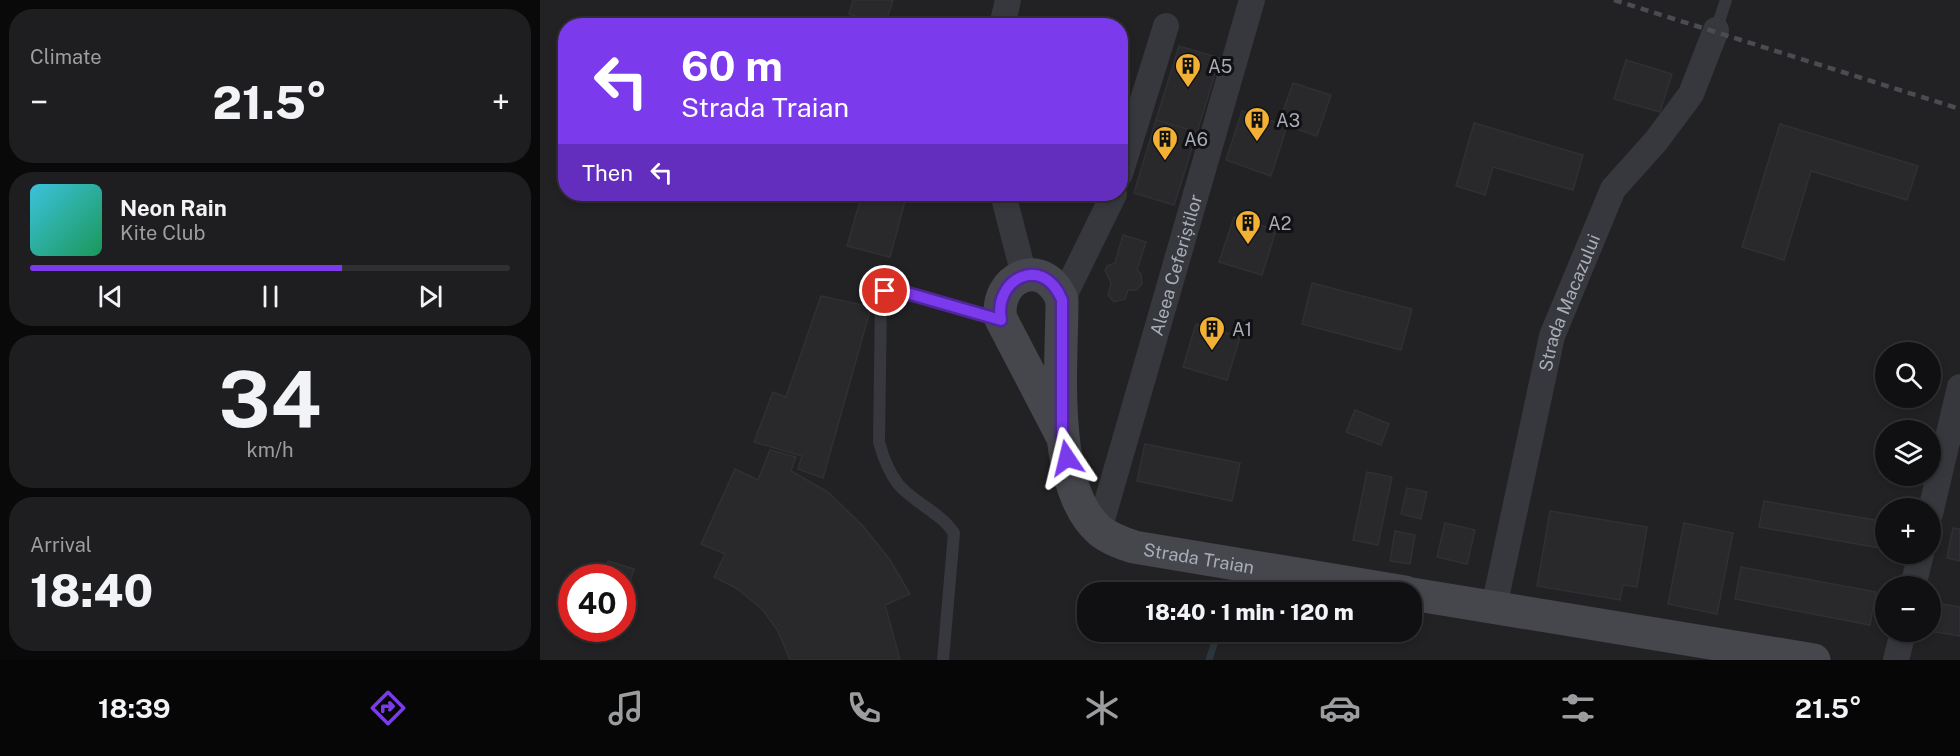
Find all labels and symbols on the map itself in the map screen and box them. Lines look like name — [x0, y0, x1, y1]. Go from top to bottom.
building icon: A5 — [1173, 51, 1203, 89]
place label: A5 — [1208, 56, 1232, 77]
building icon: A3 — [1242, 105, 1272, 143]
place label: A3 — [1276, 110, 1300, 131]
building icon: A6 — [1150, 124, 1180, 162]
place label: A6 — [1184, 129, 1208, 150]
street label: Aleea Ceferiștilor — [1145, 192, 1206, 338]
building icon: A2 — [1233, 208, 1263, 246]
place label: A2 — [1268, 213, 1292, 234]
street label: Strada Macazului — [1534, 231, 1604, 373]
pin — [859, 265, 910, 316]
building icon: A1 — [1197, 314, 1227, 352]
place label: A1 — [1232, 319, 1252, 340]
position arrow — [1035, 426, 1099, 490]
street label: Strada Traian — [1142, 538, 1256, 577]
speed limit sign: 40 — [558, 564, 636, 642]

